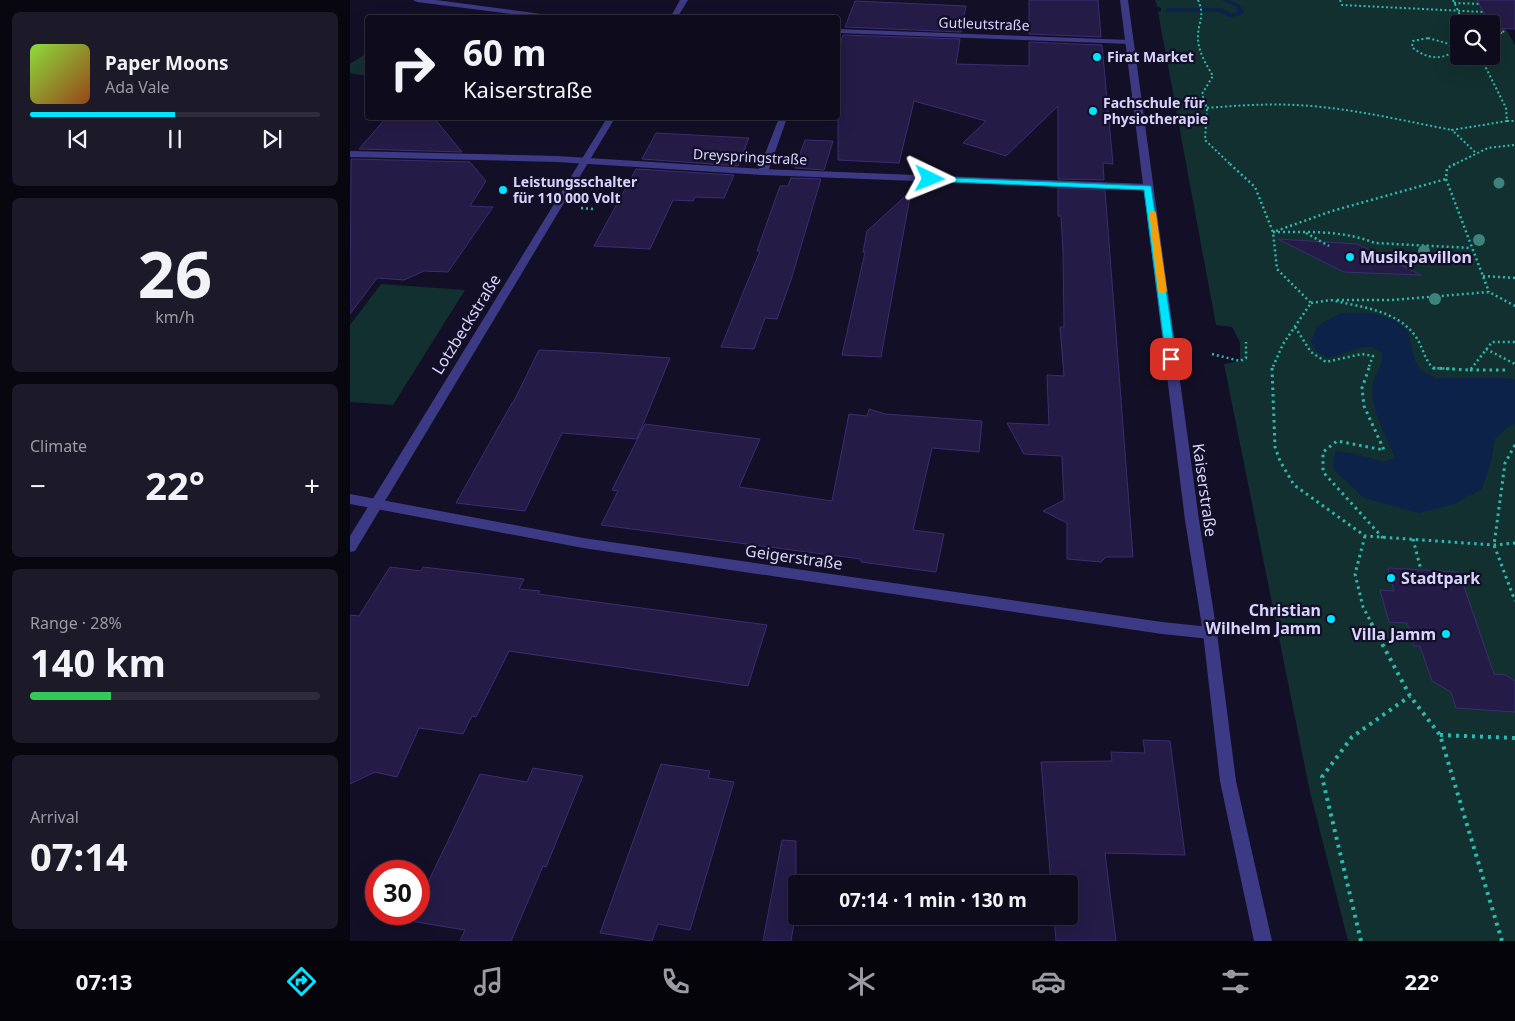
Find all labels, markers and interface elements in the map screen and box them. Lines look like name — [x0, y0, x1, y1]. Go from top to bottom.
street label: Gutleutstraße — [938, 12, 1030, 35]
map controls — [1450, 15, 1500, 65]
button: search — [1450, 15, 1500, 65]
text: 60 m — [463, 29, 546, 76]
icon: right — [380, 35, 445, 100]
place label: Firat Market — [1107, 47, 1194, 66]
text: Paper Moons — [105, 50, 229, 76]
marker: Firat Market — [1091, 51, 1103, 63]
text: Kaiserstraße — [463, 74, 592, 104]
text: Ada Vale — [105, 76, 170, 98]
place label: Fachschule für Physiotherapie — [1103, 93, 1208, 128]
marker: Fachschule für Physiotherapie — [1087, 105, 1099, 117]
icon: previous — [64, 125, 92, 153]
icon: pause — [161, 125, 189, 153]
icon: next — [258, 125, 286, 153]
street label: Dreyspringstraße — [692, 144, 808, 169]
position arrow — [903, 152, 955, 204]
place label: Leistungsschalter für 110 000 Volt — [513, 172, 638, 207]
marker: Leistungsschalter für 110 000 Volt — [497, 184, 509, 196]
text: 26 — [138, 229, 212, 317]
place label: Musikpavillon — [1360, 246, 1472, 268]
marker: Musikpavillon — [1344, 251, 1356, 263]
street label: Lotzbeckstraße — [426, 270, 506, 378]
text: km/h — [155, 306, 195, 328]
pin — [1150, 338, 1192, 380]
icon: arrive — [1157, 345, 1185, 373]
text: Climate — [30, 435, 87, 457]
street label: Kaiserstraße — [1188, 442, 1222, 538]
text: 22° — [145, 459, 205, 511]
text: − — [30, 466, 46, 504]
text: + — [304, 466, 320, 504]
street label: Geigerstraße — [744, 539, 844, 575]
place label: Stadtpark — [1401, 567, 1480, 589]
marker: Stadtpark — [1385, 572, 1397, 584]
place label: Christian Wilhelm Jamm — [1205, 599, 1321, 639]
text: Range · 28% — [30, 612, 122, 634]
marker: Christian Wilhelm Jamm — [1325, 613, 1337, 625]
place label: Villa Jamm — [1351, 623, 1436, 645]
marker: Villa Jamm — [1440, 628, 1452, 640]
text: 140 km — [30, 636, 166, 688]
text: Arrival — [30, 806, 79, 828]
text: 07:14 — [30, 830, 128, 882]
speed limit sign: 30 — [365, 860, 430, 925]
text: 07:14 · 1 min · 130 m — [839, 887, 1027, 913]
icon: directions — [284, 964, 319, 999]
icon: music — [471, 964, 506, 999]
icon: phone — [658, 964, 693, 999]
icon: climate — [844, 964, 879, 999]
icon: car — [1031, 964, 1066, 999]
icon: filters — [1218, 964, 1253, 999]
text: 07:13 — [76, 966, 132, 996]
text: 22° — [1405, 966, 1439, 996]

